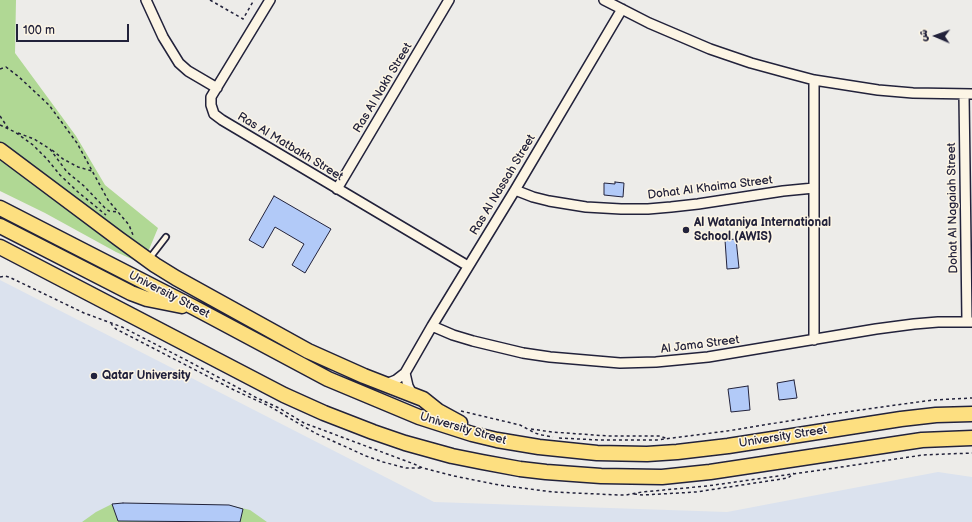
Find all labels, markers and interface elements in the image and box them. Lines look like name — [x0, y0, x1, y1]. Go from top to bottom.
scale bar — [18, 16, 131, 42]
north arrow — [916, 16, 956, 56]
text: 100 m — [23, 23, 55, 38]
text: ش — [917, 29, 930, 42]
street label: Ras Al Nakh Street — [350, 40, 416, 136]
street label: Ras Al Matbakh Street — [235, 110, 345, 184]
street label: Ras Al Nassah Street — [467, 132, 539, 238]
street label: Dohat Al Nagaiah Street — [945, 142, 961, 274]
street label: Dohat Al Khaima Street — [647, 173, 773, 203]
place label: Al Wataniya International School (AWIS) — [694, 216, 831, 244]
marker: Al Wataniya International School (AWIS) — [681, 225, 691, 235]
street label: University Street — [126, 268, 212, 322]
street label: Al Jama Street — [660, 333, 740, 357]
place label: Qatar University — [102, 369, 190, 383]
marker: Qatar University — [89, 371, 99, 381]
street label: University Street — [418, 410, 508, 448]
street label: University Street — [738, 423, 828, 451]

